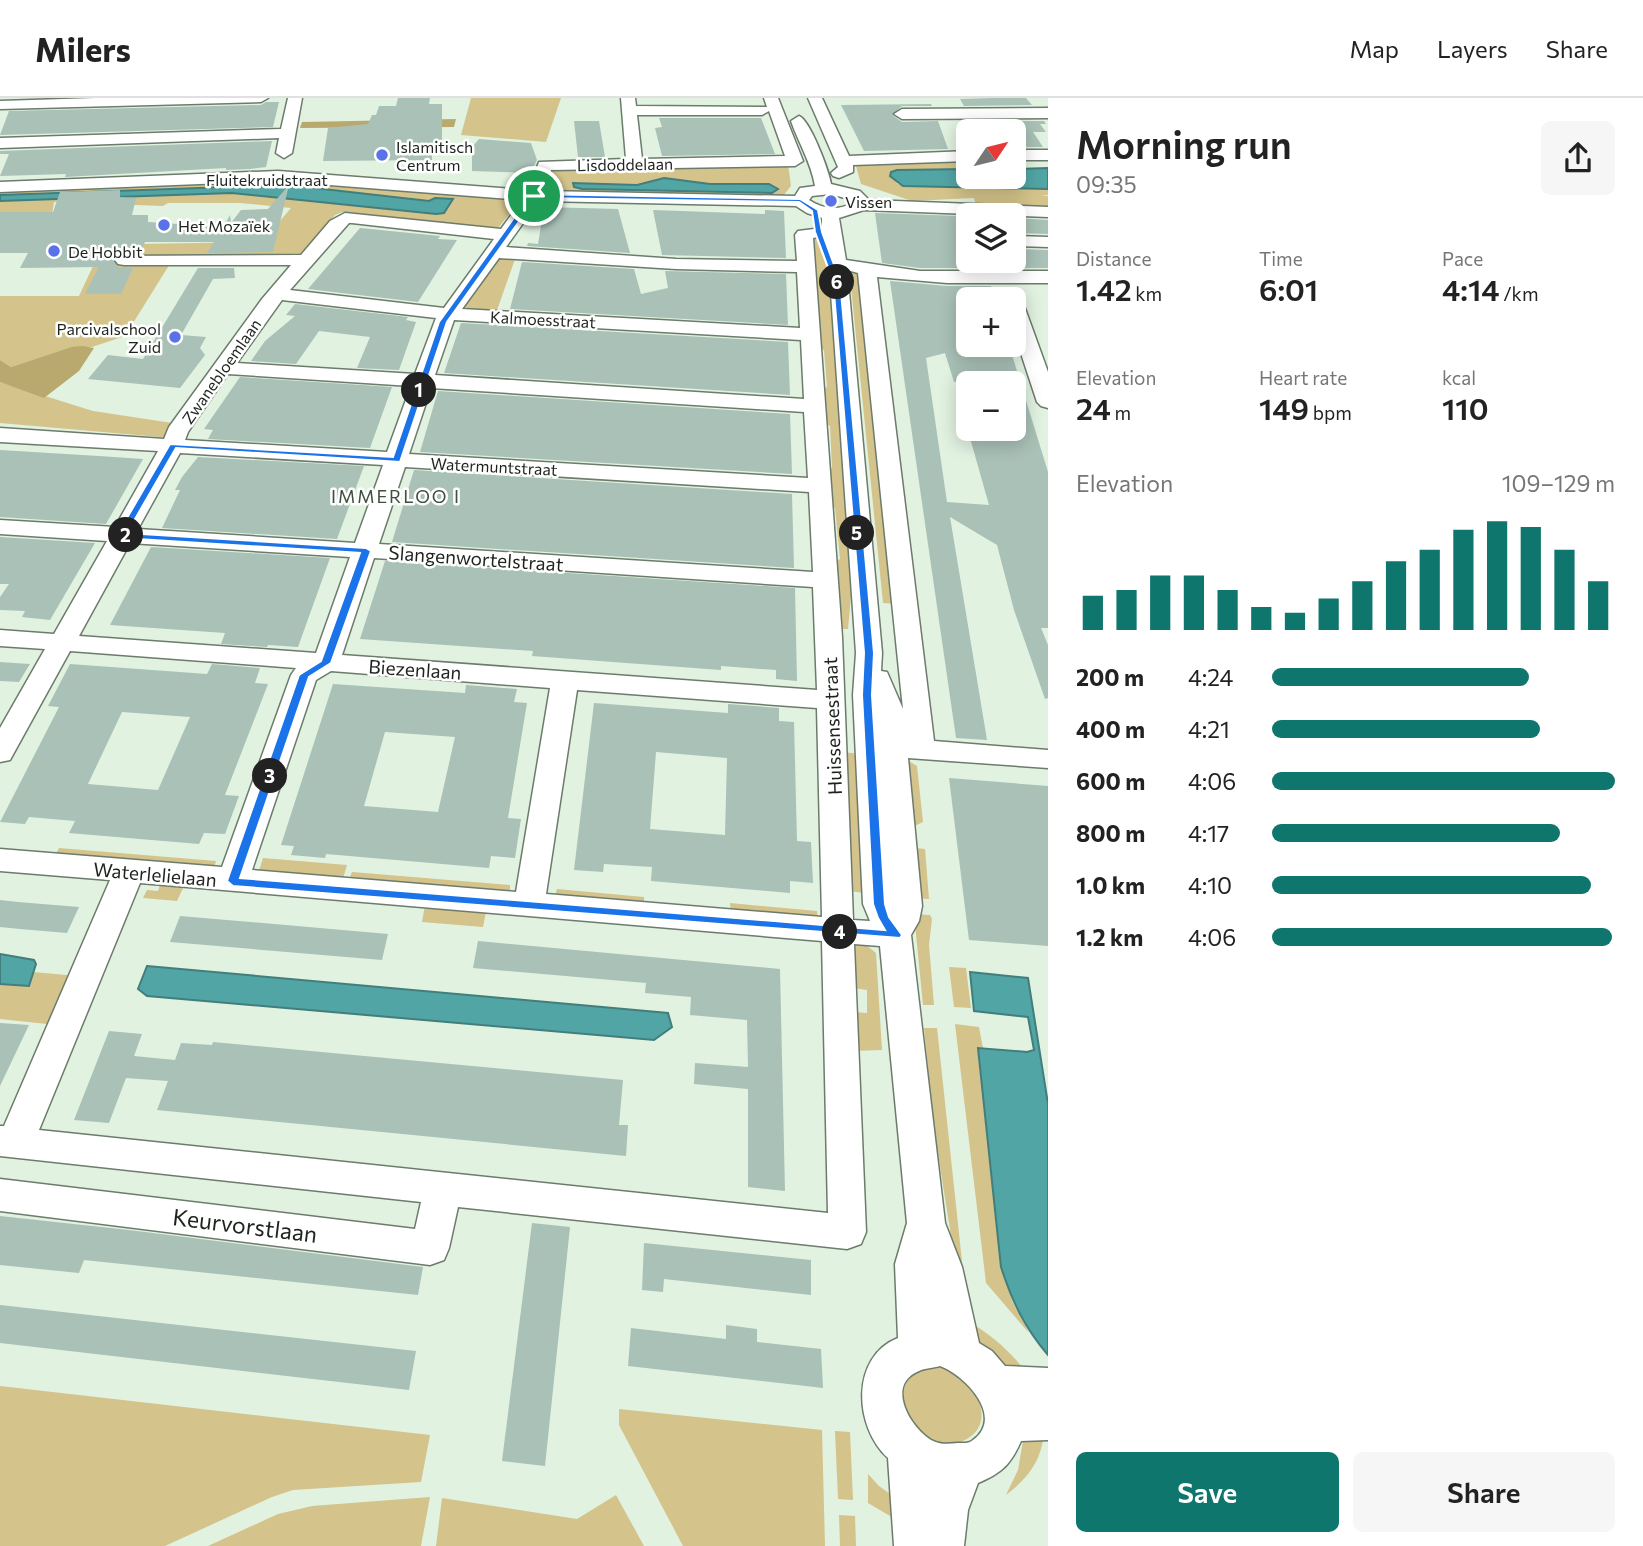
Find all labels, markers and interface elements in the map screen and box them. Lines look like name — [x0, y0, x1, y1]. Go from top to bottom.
text: Milers — [35, 28, 131, 69]
text: Map — [1350, 34, 1399, 63]
text: Layers — [1437, 34, 1508, 63]
text: Share — [1546, 34, 1608, 63]
north arrow — [956, 119, 1026, 189]
map controls — [956, 119, 1026, 441]
text: Morning run — [1076, 120, 1292, 167]
button: share — [1541, 121, 1615, 195]
place label: Islamitisch Centrum — [396, 137, 473, 174]
marker: Islamitisch Centrum — [374, 147, 390, 163]
street label: Lisdoddelaan — [577, 154, 673, 174]
pin — [504, 166, 564, 226]
street label: Fluitekruidstraat — [206, 170, 328, 189]
text: 09:35 — [1076, 170, 1137, 198]
icon: arrive — [515, 177, 553, 215]
place label: Vissen — [845, 192, 892, 211]
marker: Vissen — [823, 193, 839, 209]
button: layers — [956, 203, 1026, 273]
place label: Het Mozaïek — [178, 216, 271, 235]
marker: Het Mozaïek — [156, 217, 172, 233]
place label: De Hobbit — [68, 242, 143, 261]
marker: De Hobbit — [46, 243, 62, 259]
text: Distance — [1076, 247, 1152, 270]
text: Time — [1259, 247, 1303, 270]
text: Pace — [1442, 247, 1483, 270]
pin: 6 — [820, 264, 854, 300]
text: 6 — [831, 270, 842, 293]
text: 1.42 — [1076, 270, 1132, 307]
text: 6:01 — [1259, 270, 1318, 307]
text: 4:14 — [1442, 270, 1500, 307]
text: km — [1132, 282, 1162, 305]
text: /km — [1500, 282, 1539, 305]
button: + — [956, 287, 1026, 357]
street label: Kalmoesstraat — [490, 307, 597, 331]
street label: Zwanebloemlaan — [178, 315, 264, 427]
place label: Parcivalschool Zuid — [56, 319, 161, 356]
marker: Parcivalschool Zuid — [167, 329, 183, 345]
text: Elevation — [1076, 366, 1156, 389]
text: Heart rate — [1259, 366, 1347, 389]
text: kcal — [1442, 366, 1476, 389]
button: − — [956, 371, 1026, 441]
pin: 1 — [402, 372, 436, 408]
text: 1 — [414, 378, 423, 401]
text: 24 — [1076, 389, 1111, 426]
text: 149 — [1259, 389, 1309, 426]
text: 110 — [1442, 389, 1489, 426]
text: m — [1111, 401, 1131, 424]
text: bpm — [1309, 401, 1352, 424]
street label: Watermuntstraat — [430, 453, 558, 479]
text: Elevation — [1076, 469, 1173, 497]
text: 109–129 m — [1502, 469, 1615, 497]
district label: IMMERLOO I — [331, 485, 461, 507]
pin: 5 — [840, 516, 874, 550]
pin: 2 — [108, 518, 144, 552]
text: 5 — [851, 521, 862, 544]
text: 2 — [120, 523, 131, 546]
street label: Slangenwortelstraat — [388, 540, 564, 576]
street label: Biezenlaan — [368, 654, 462, 684]
street label: Huissensestraat — [818, 656, 846, 795]
text: 200 m — [1076, 663, 1144, 691]
text: 4:24 — [1188, 663, 1233, 691]
text: 400 m — [1076, 715, 1145, 743]
text: 4:21 — [1188, 715, 1230, 743]
pin: 3 — [252, 758, 288, 794]
text: 3 — [264, 764, 275, 787]
text: 600 m — [1076, 767, 1145, 795]
text: 4:06 — [1188, 767, 1236, 795]
text: 800 m — [1076, 819, 1145, 847]
text: 4:17 — [1188, 819, 1229, 847]
street label: Waterlelielaan — [92, 857, 218, 891]
text: 1.0 km — [1076, 871, 1145, 899]
text: 4:10 — [1188, 871, 1232, 899]
pin: 4 — [822, 914, 858, 950]
text: 4 — [834, 920, 845, 943]
text: 1.2 km — [1076, 923, 1143, 951]
text: 4:06 — [1188, 923, 1236, 951]
street label: Keurvorstlaan — [171, 1202, 319, 1248]
button: Save — [1076, 1452, 1339, 1532]
button: Share — [1353, 1452, 1615, 1532]

